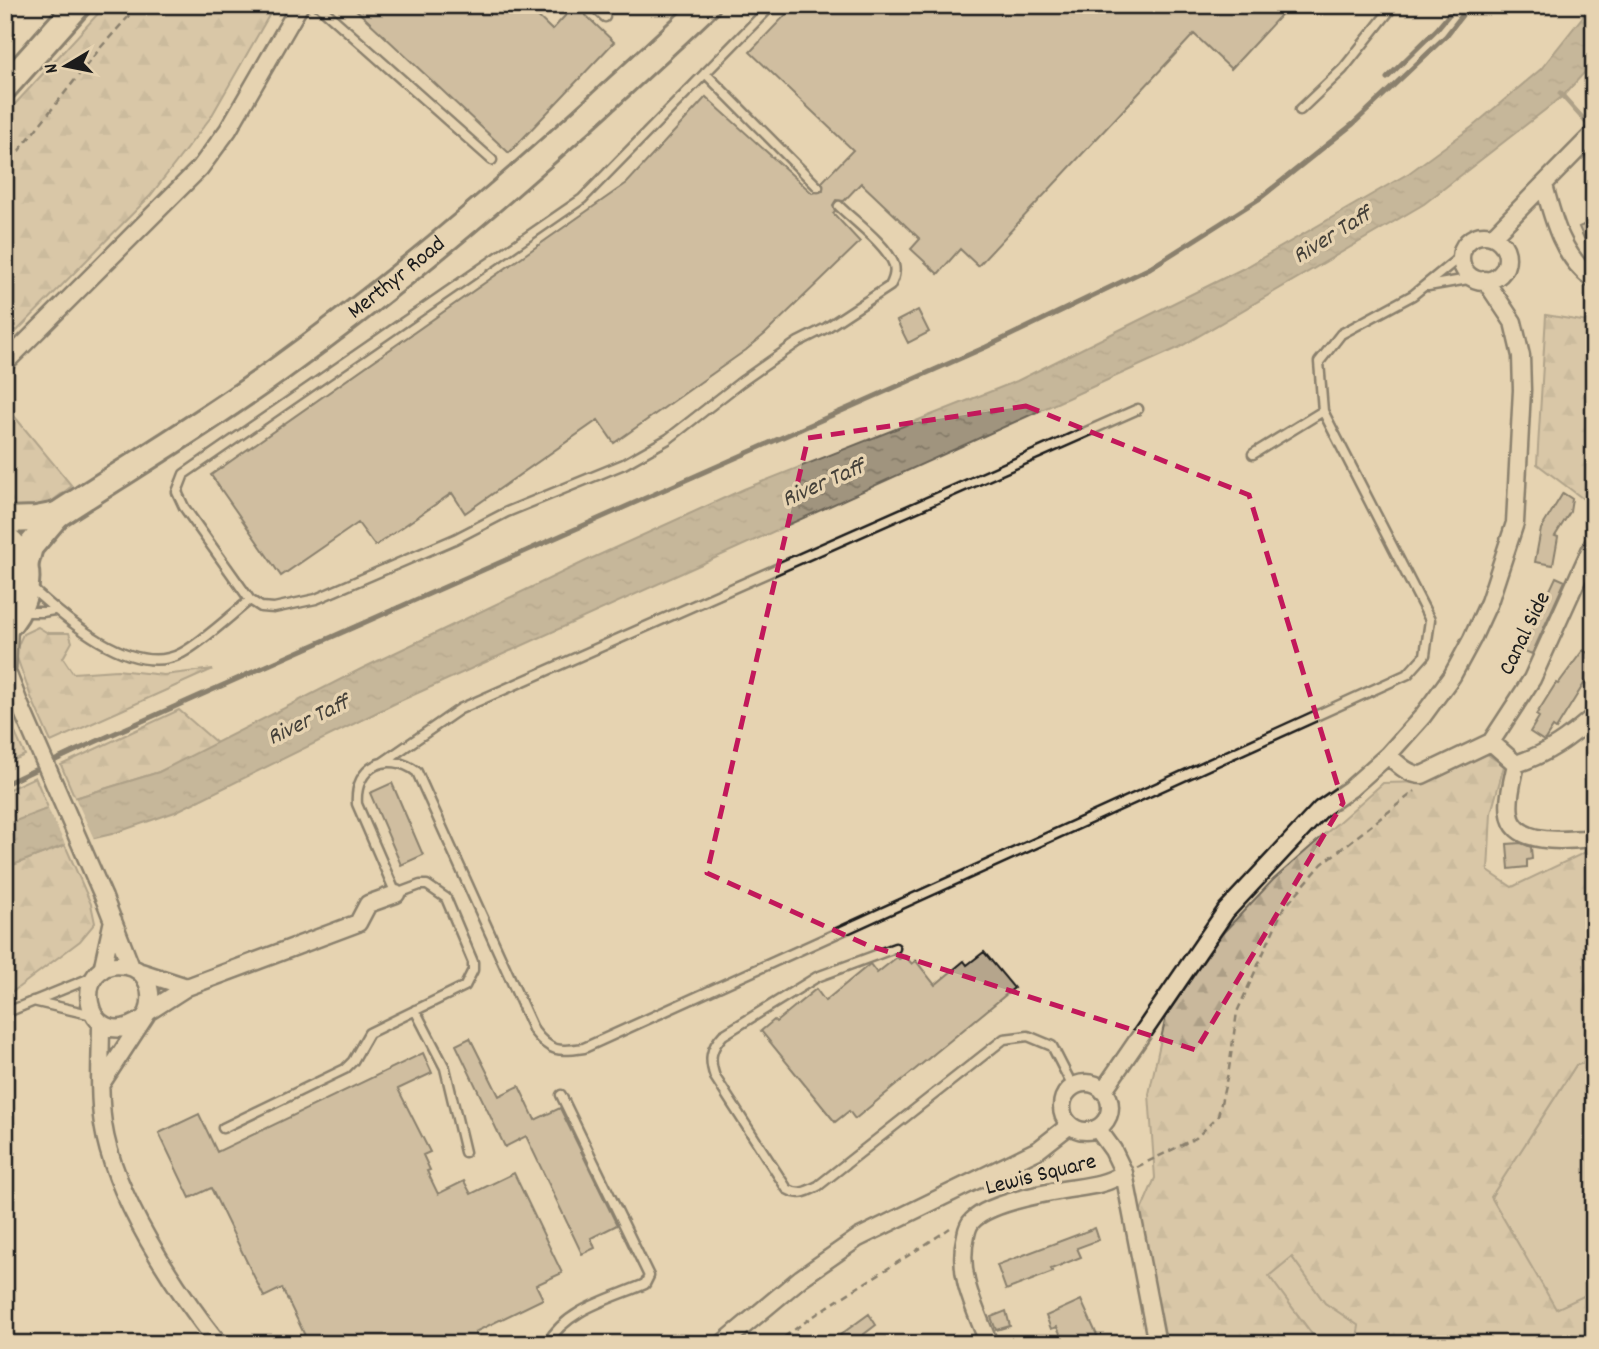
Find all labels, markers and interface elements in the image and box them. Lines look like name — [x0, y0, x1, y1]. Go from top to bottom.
north arrow — [32, 32, 102, 102]
text: N — [39, 61, 67, 75]
water label: River Taff — [1287, 197, 1382, 274]
street label: Merthyr Road — [341, 229, 453, 328]
water label: River Taff — [777, 449, 874, 517]
street label: Canal Side — [1492, 587, 1560, 681]
water label: River Taff — [262, 685, 359, 756]
street label: Lewis Square — [982, 1146, 1100, 1206]

